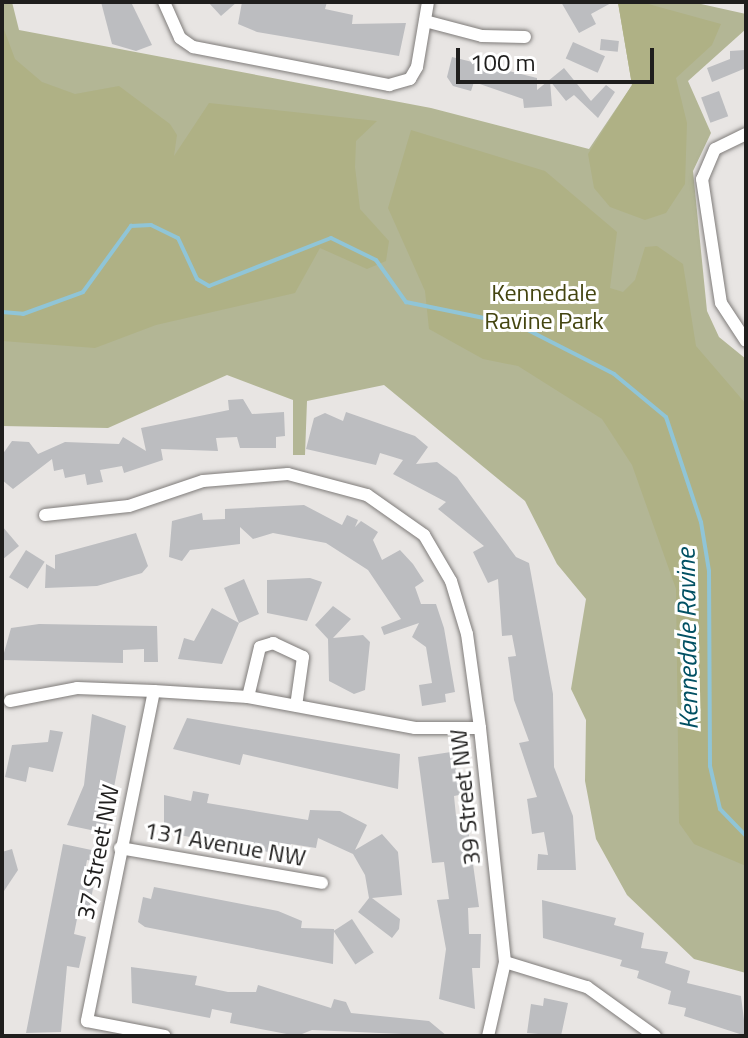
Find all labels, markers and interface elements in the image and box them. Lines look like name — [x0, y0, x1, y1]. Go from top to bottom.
scale bar — [460, 32, 658, 82]
text: 100 m — [470, 44, 536, 80]
park label: Kennedale Ravine Park — [484, 279, 604, 335]
water label: Kennedale Ravine — [670, 548, 704, 730]
street label: 39 Street NW — [444, 727, 486, 867]
street label: 37 Street NW — [71, 782, 125, 922]
street label: 131 Avenue NW — [142, 816, 308, 872]

